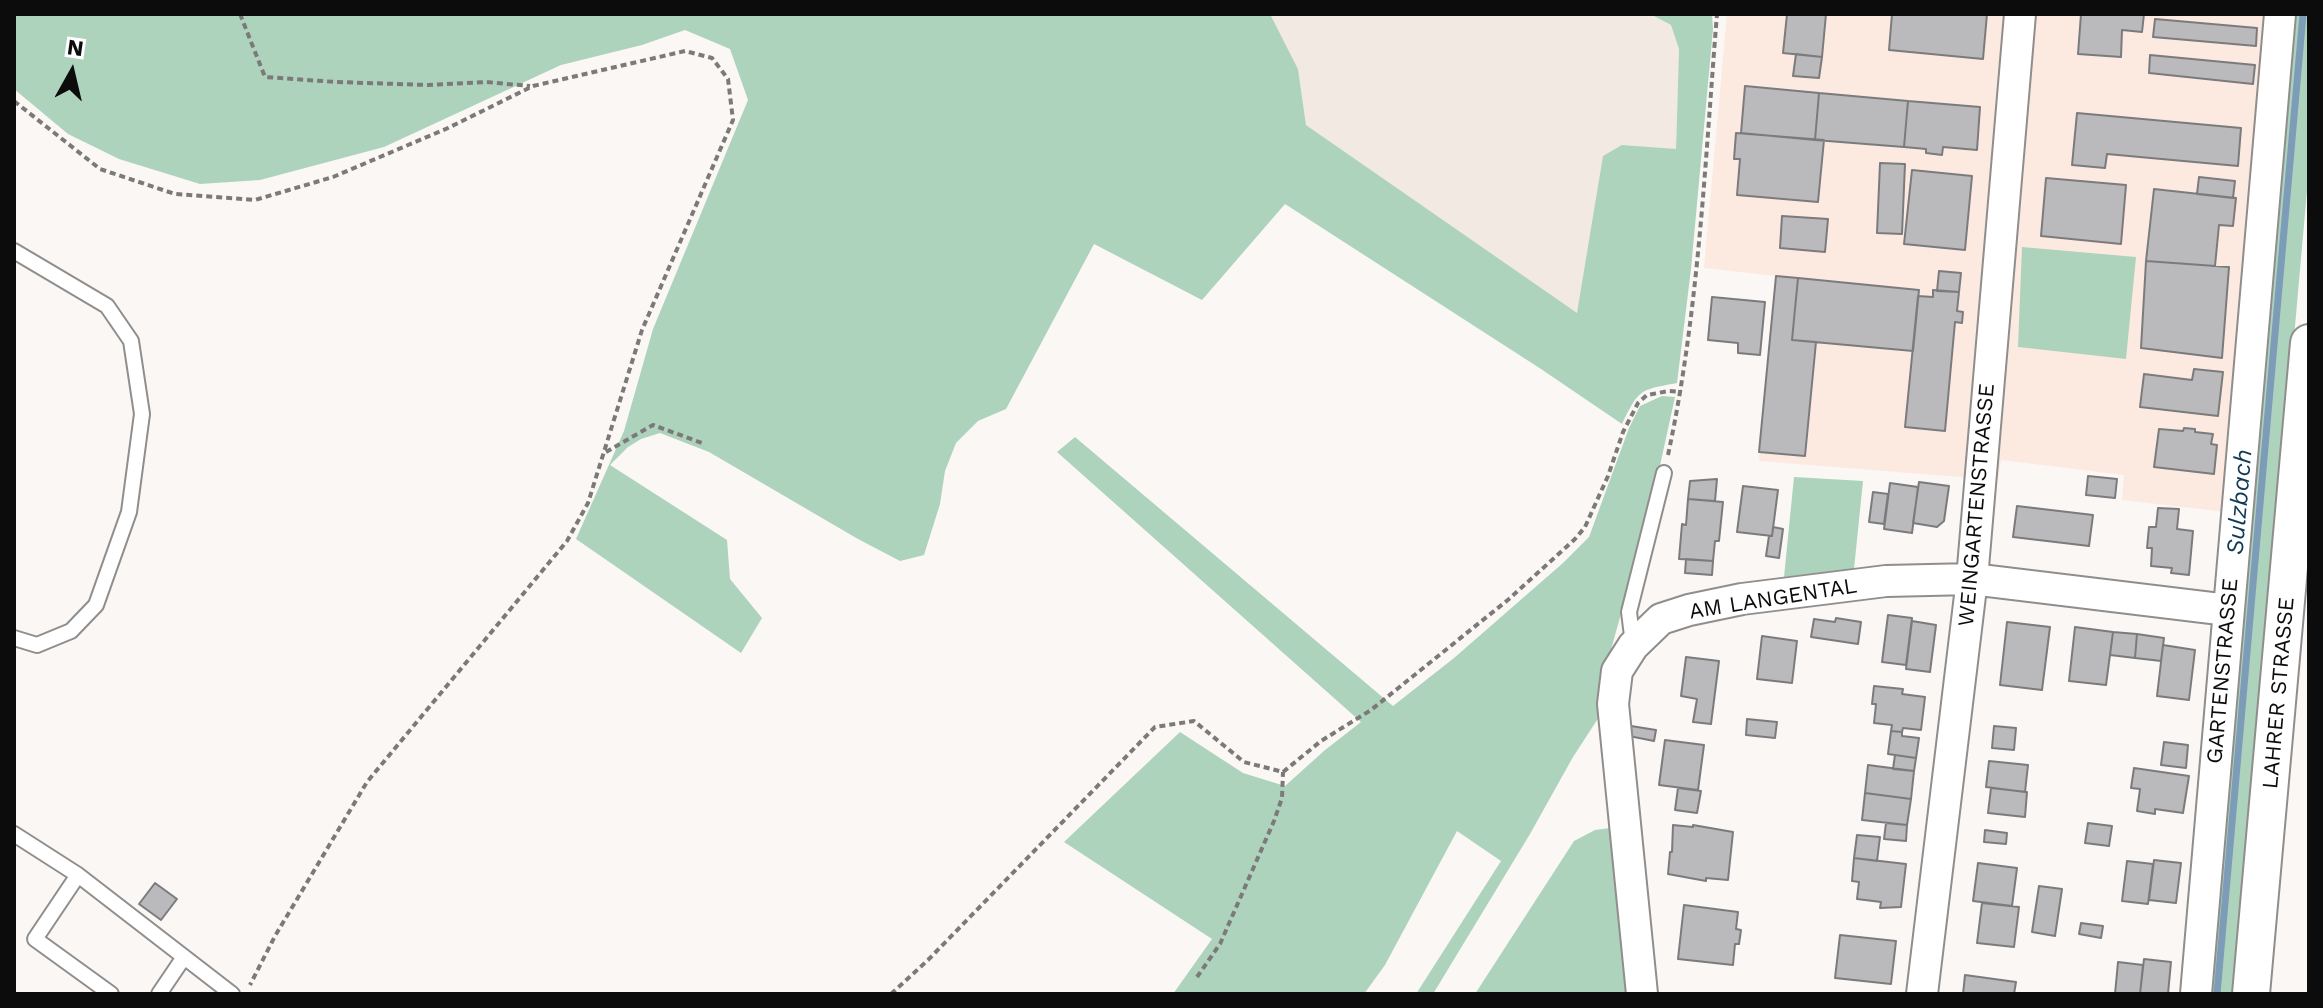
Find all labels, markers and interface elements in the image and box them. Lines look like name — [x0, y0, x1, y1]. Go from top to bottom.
north arrow — [32, 32, 112, 112]
text: N — [66, 34, 85, 61]
street label: WEINGARTENSTRASSE — [1953, 382, 2001, 628]
water label: Sulzbach — [2221, 448, 2259, 556]
street label: AM LANGENTAL — [1687, 573, 1859, 625]
street label: GARTENSTRASSE — [2202, 577, 2244, 765]
street label: LAHRER STRASSE — [2257, 596, 2301, 790]

